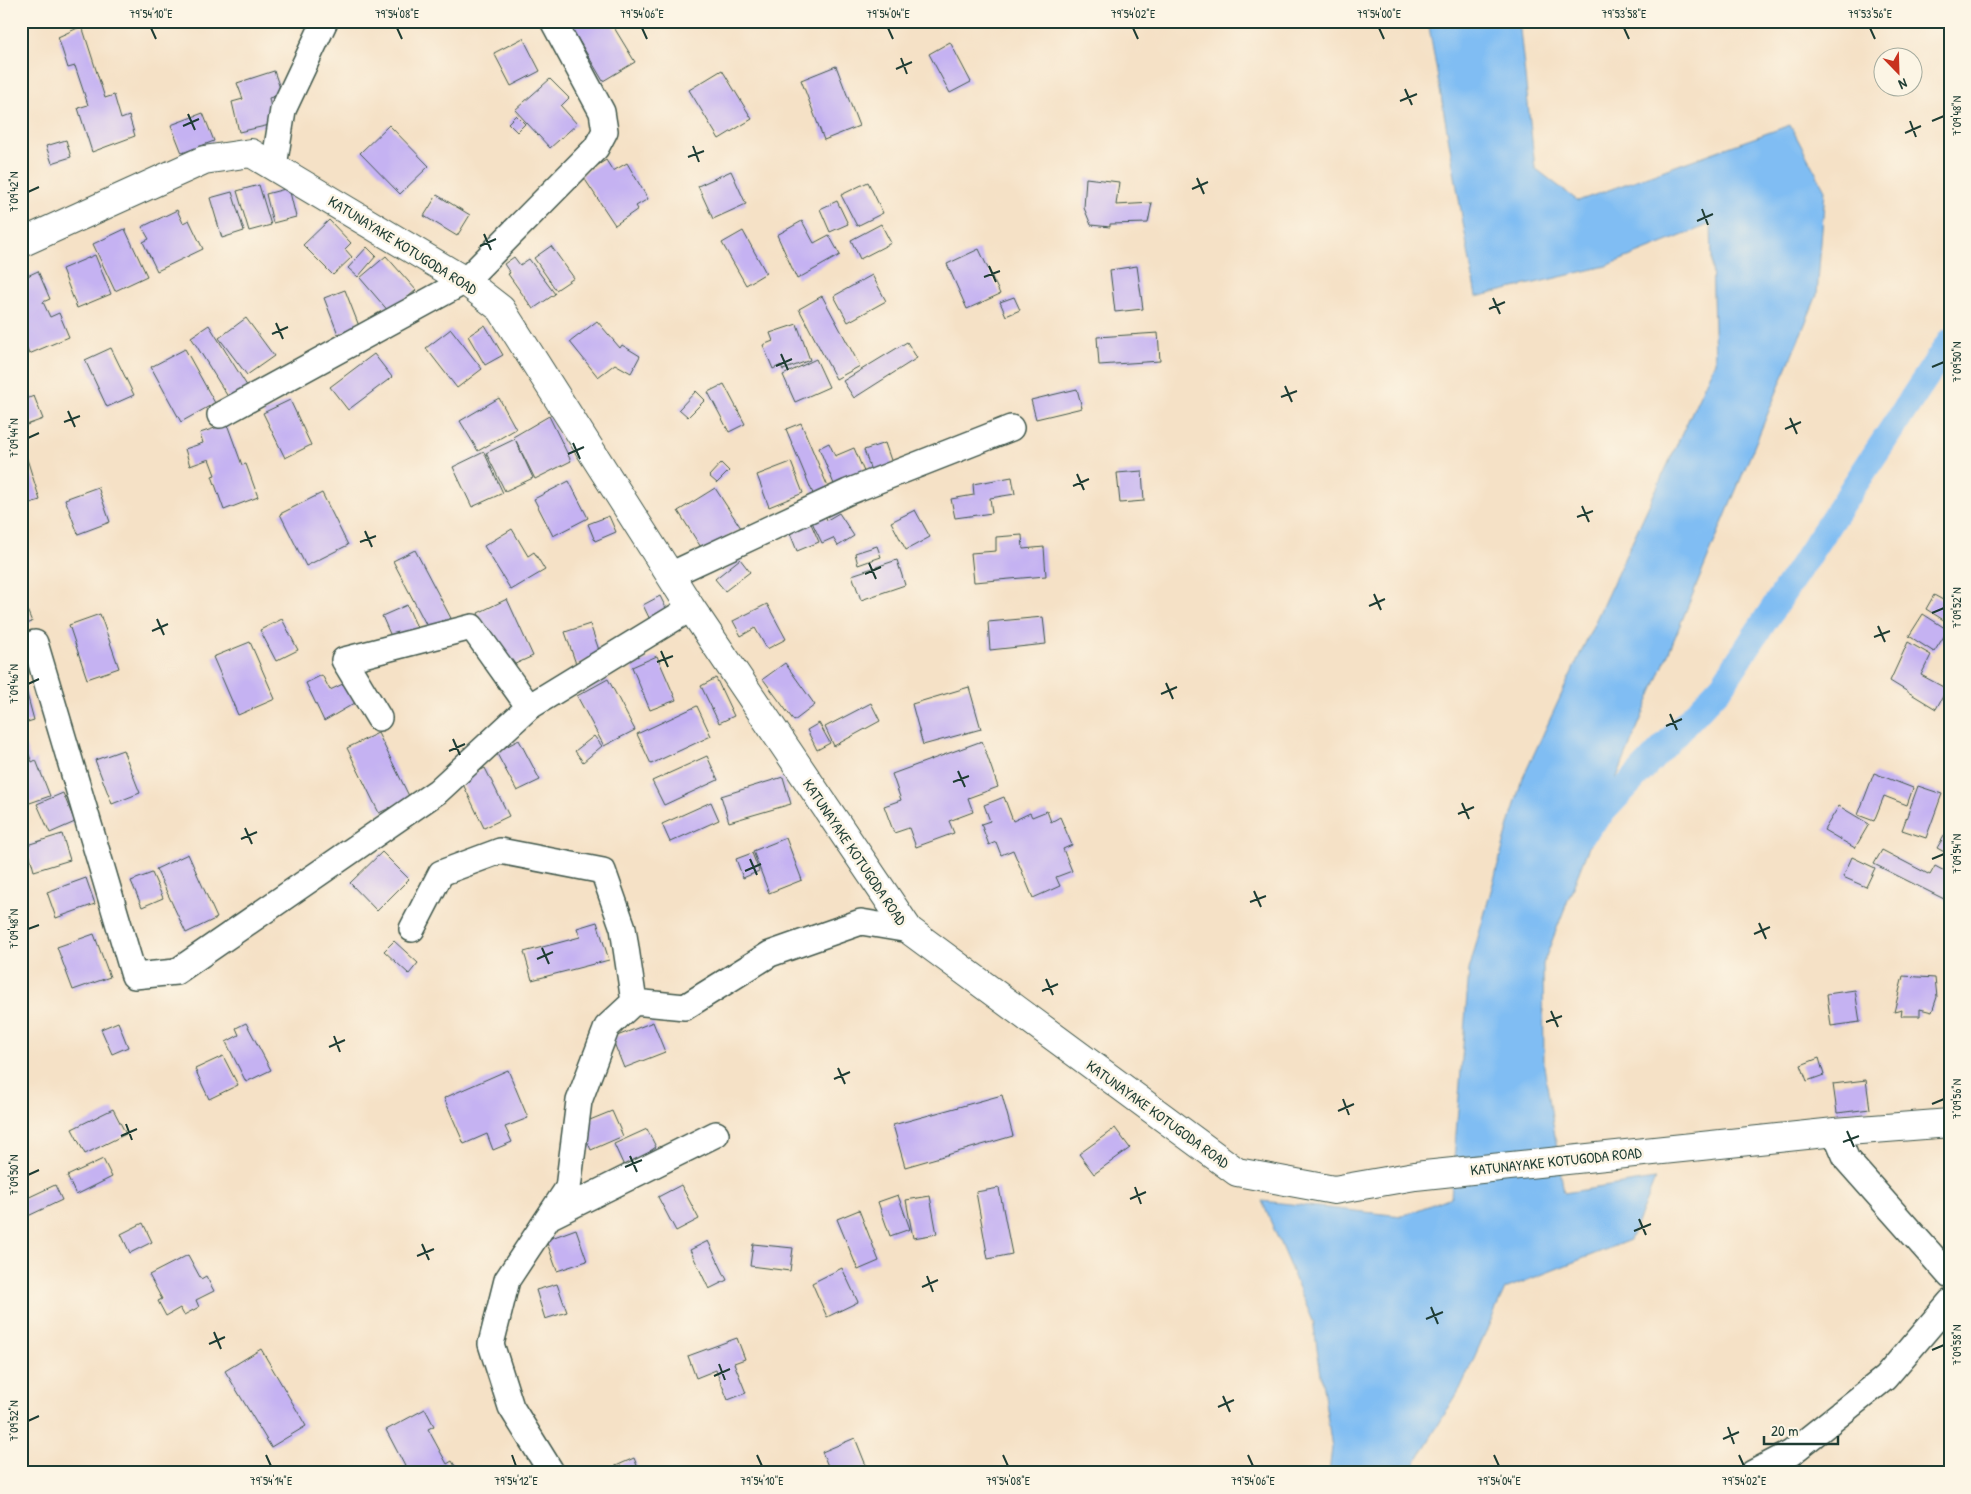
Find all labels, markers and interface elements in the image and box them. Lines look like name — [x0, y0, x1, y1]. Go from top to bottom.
text: 79°54'10"E — [129, 5, 173, 22]
text: 79°54'08"E — [375, 5, 420, 22]
text: 79°54'06"E — [620, 5, 665, 22]
text: 79°54'04"E — [866, 5, 910, 22]
text: 79°54'02"E — [1111, 5, 1156, 22]
text: 79°54'00"E — [1357, 5, 1402, 22]
text: 79°53'58"E — [1602, 5, 1647, 22]
text: 79°53'56"E — [1848, 5, 1893, 22]
north arrow — [1874, 48, 1924, 98]
text: N — [1896, 74, 1910, 95]
text: 7°09'48"N — [1948, 96, 1965, 136]
text: 7°09'42"N — [5, 172, 22, 212]
street label: KATUNAYAKE KOTUGODA ROAD — [324, 190, 482, 300]
text: 7°09'50"N — [1948, 342, 1965, 382]
text: 7°09'44"N — [5, 418, 22, 458]
text: 7°09'52"N — [1948, 587, 1965, 629]
text: 7°09'46"N — [5, 664, 22, 704]
street label: KATUNAYAKE KOTUGODA ROAD — [798, 775, 912, 930]
text: 7°09'54"N — [1948, 834, 1965, 874]
text: 7°09'48"N — [5, 909, 22, 949]
street label: KATUNAYAKE KOTUGODA ROAD — [1082, 1055, 1234, 1174]
text: 7°09'56"N — [1948, 1079, 1965, 1119]
street label: KATUNAYAKE KOTUGODA ROAD — [1469, 1141, 1644, 1180]
text: 7°09'50"N — [5, 1155, 22, 1195]
text: 7°09'58"N — [1948, 1325, 1965, 1365]
text: 7°09'52"N — [5, 1400, 22, 1442]
scale bar — [1764, 1414, 1837, 1446]
text: 20 m — [1771, 1420, 1798, 1441]
text: 79°54'14"E — [250, 1472, 293, 1489]
text: 79°54'12"E — [494, 1472, 538, 1489]
text: 79°54'10"E — [740, 1472, 784, 1489]
text: 79°54'08"E — [986, 1472, 1031, 1489]
text: 79°54'06"E — [1231, 1472, 1276, 1489]
text: 79°54'04"E — [1477, 1472, 1521, 1489]
text: 79°54'02"E — [1722, 1472, 1767, 1489]

